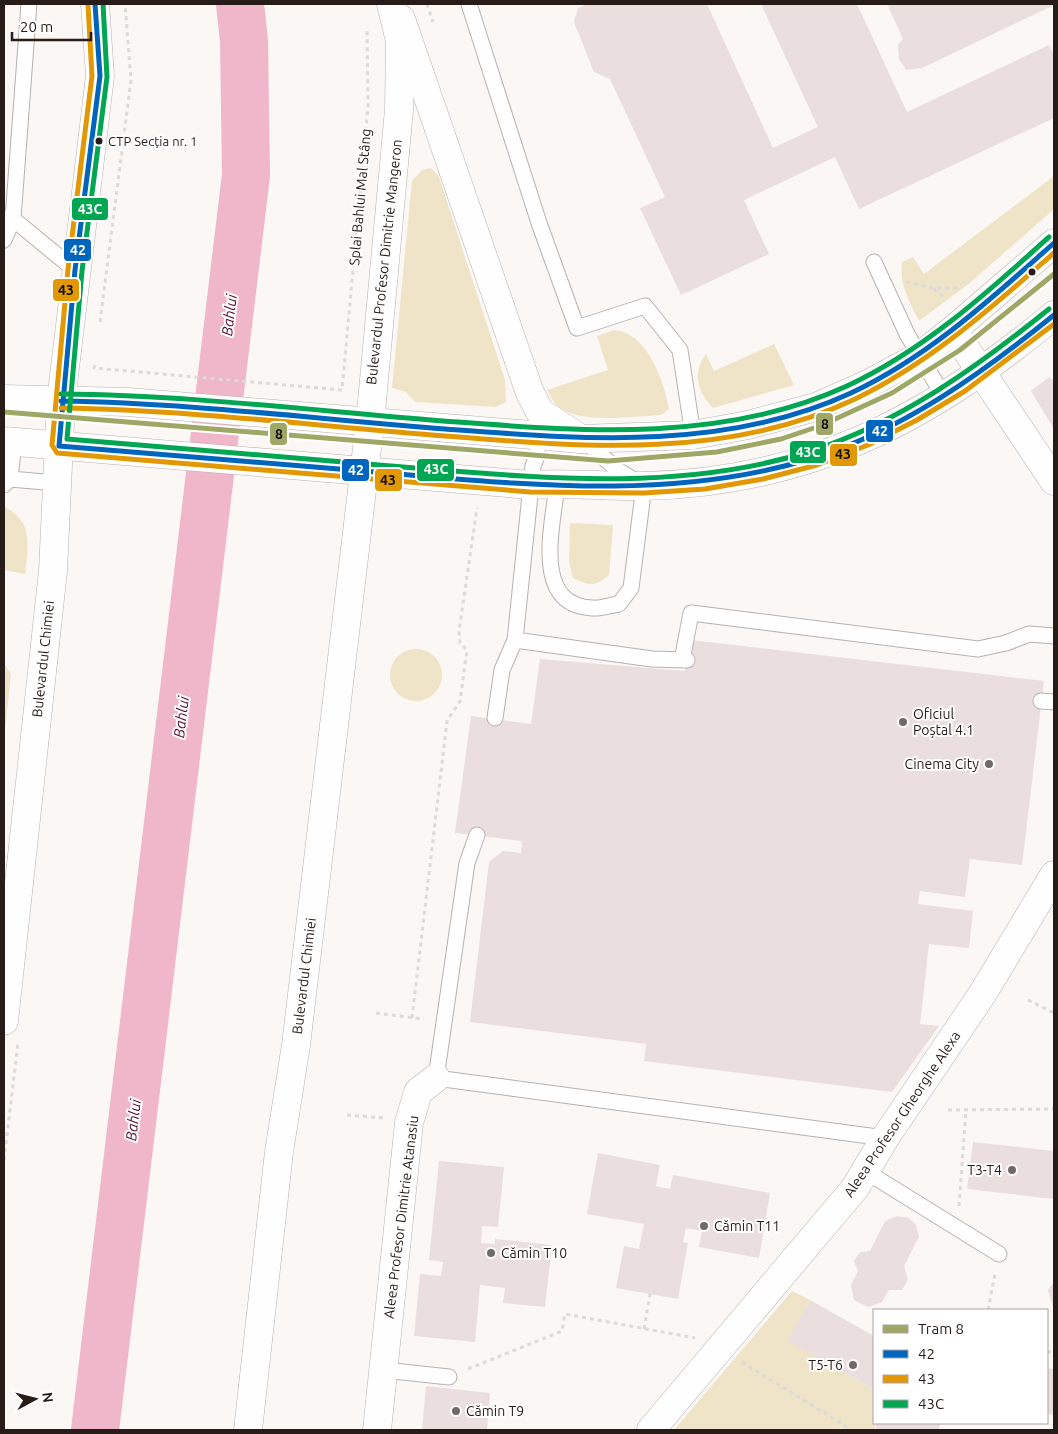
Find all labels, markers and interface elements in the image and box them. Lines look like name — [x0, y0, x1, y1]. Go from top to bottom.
scale bar — [12, 10, 91, 42]
text: 20 m — [20, 18, 53, 35]
street label: Splai Bahlui Mal Stâng — [346, 128, 374, 266]
place label: CTP Secția nr. 1 — [108, 134, 197, 148]
marker: CTP Secția nr. 1 — [94, 136, 104, 146]
street label: Bulevardul Profesor Dimitrie Mangeron — [363, 138, 405, 386]
line badge: 43C — [71, 197, 109, 221]
text: 43C — [78, 201, 102, 217]
line badge: 42 — [63, 238, 92, 262]
text: 42 — [70, 242, 86, 258]
unlabelled marker — [1027, 267, 1037, 277]
line badge: 43 — [52, 278, 80, 302]
text: 43 — [58, 282, 74, 298]
water label: Bahlui — [218, 292, 240, 337]
line badge: 8 — [815, 412, 834, 436]
text: 8 — [821, 416, 829, 432]
line badge: 42 — [865, 419, 894, 443]
line badge: 8 — [269, 422, 288, 446]
text: 42 — [872, 423, 888, 439]
text: 8 — [275, 426, 283, 442]
line badge: 43C — [789, 440, 827, 464]
line badge: 43 — [829, 443, 858, 467]
text: 43C — [796, 444, 820, 460]
text: 43 — [835, 446, 851, 462]
line badge: 42 — [341, 458, 370, 482]
line badge: 43C — [416, 458, 455, 482]
text: 43C — [424, 461, 448, 477]
text: 42 — [348, 462, 364, 478]
line badge: 43 — [374, 468, 403, 492]
text: 43 — [380, 472, 396, 488]
street label: Bulevardul Chimiei — [29, 600, 57, 718]
water label: Bahlui — [170, 694, 192, 739]
place label: Oficiul Poștal 4.1 — [913, 706, 974, 738]
marker: Oficiul Poștal 4.1 — [897, 716, 909, 728]
place label: Cinema City — [905, 756, 979, 772]
marker: Cinema City — [983, 758, 995, 770]
street label: Bulevardul Chimiei — [289, 917, 319, 1035]
street label: Aleea Profesor Gheorghe Alexa — [840, 1028, 964, 1200]
water label: Bahlui — [122, 1097, 144, 1142]
street label: Aleea Profesor Dimitrie Atanasiu — [381, 1114, 421, 1320]
place label: T3-T4 — [967, 1162, 1002, 1178]
marker: T3-T4 — [1006, 1164, 1018, 1176]
place label: Cămin T11 — [714, 1218, 780, 1234]
marker: Cămin T11 — [698, 1220, 710, 1232]
place label: Cămin T10 — [501, 1245, 567, 1261]
marker: Cămin T10 — [485, 1247, 497, 1259]
legend — [873, 1309, 1048, 1424]
text: Tram 8 — [918, 1320, 964, 1337]
text: 42 — [918, 1345, 935, 1362]
place label: T5-T6 — [808, 1357, 843, 1373]
marker: T5-T6 — [847, 1359, 859, 1371]
text: 43 — [918, 1370, 935, 1387]
north arrow — [10, 1374, 60, 1424]
text: N — [39, 1391, 56, 1404]
text: 43C — [918, 1395, 944, 1412]
place label: Cămin T9 — [466, 1403, 524, 1419]
marker: Cămin T9 — [450, 1405, 462, 1417]

